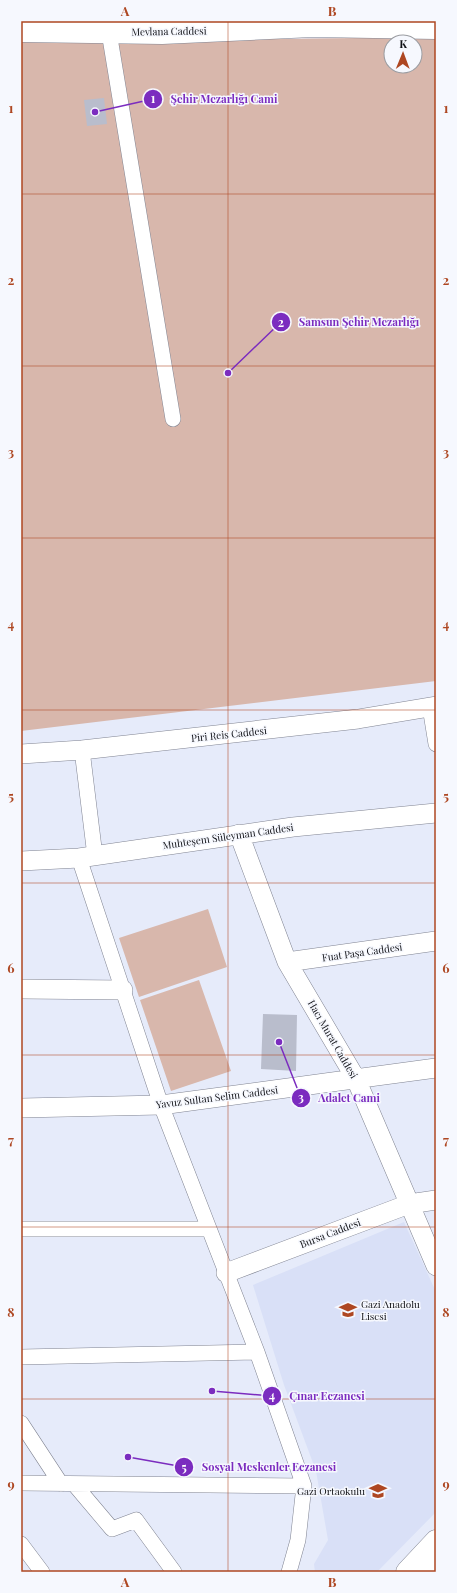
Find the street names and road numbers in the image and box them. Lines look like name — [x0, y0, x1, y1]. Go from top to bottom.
street label: Mevlana Caddesi — [131, 23, 207, 39]
street label: Piri Reis Caddesi — [190, 723, 268, 745]
street label: Muhteşem Süleyman Caddesi — [162, 820, 294, 852]
street label: Fuat Paşa Caddesi — [321, 939, 403, 965]
street label: Hacı Murat Caddesi — [305, 997, 361, 1081]
street label: Yavuz Sultan Selim Caddesi — [154, 1083, 279, 1112]
street label: Bursa Caddesi — [298, 1215, 363, 1251]

